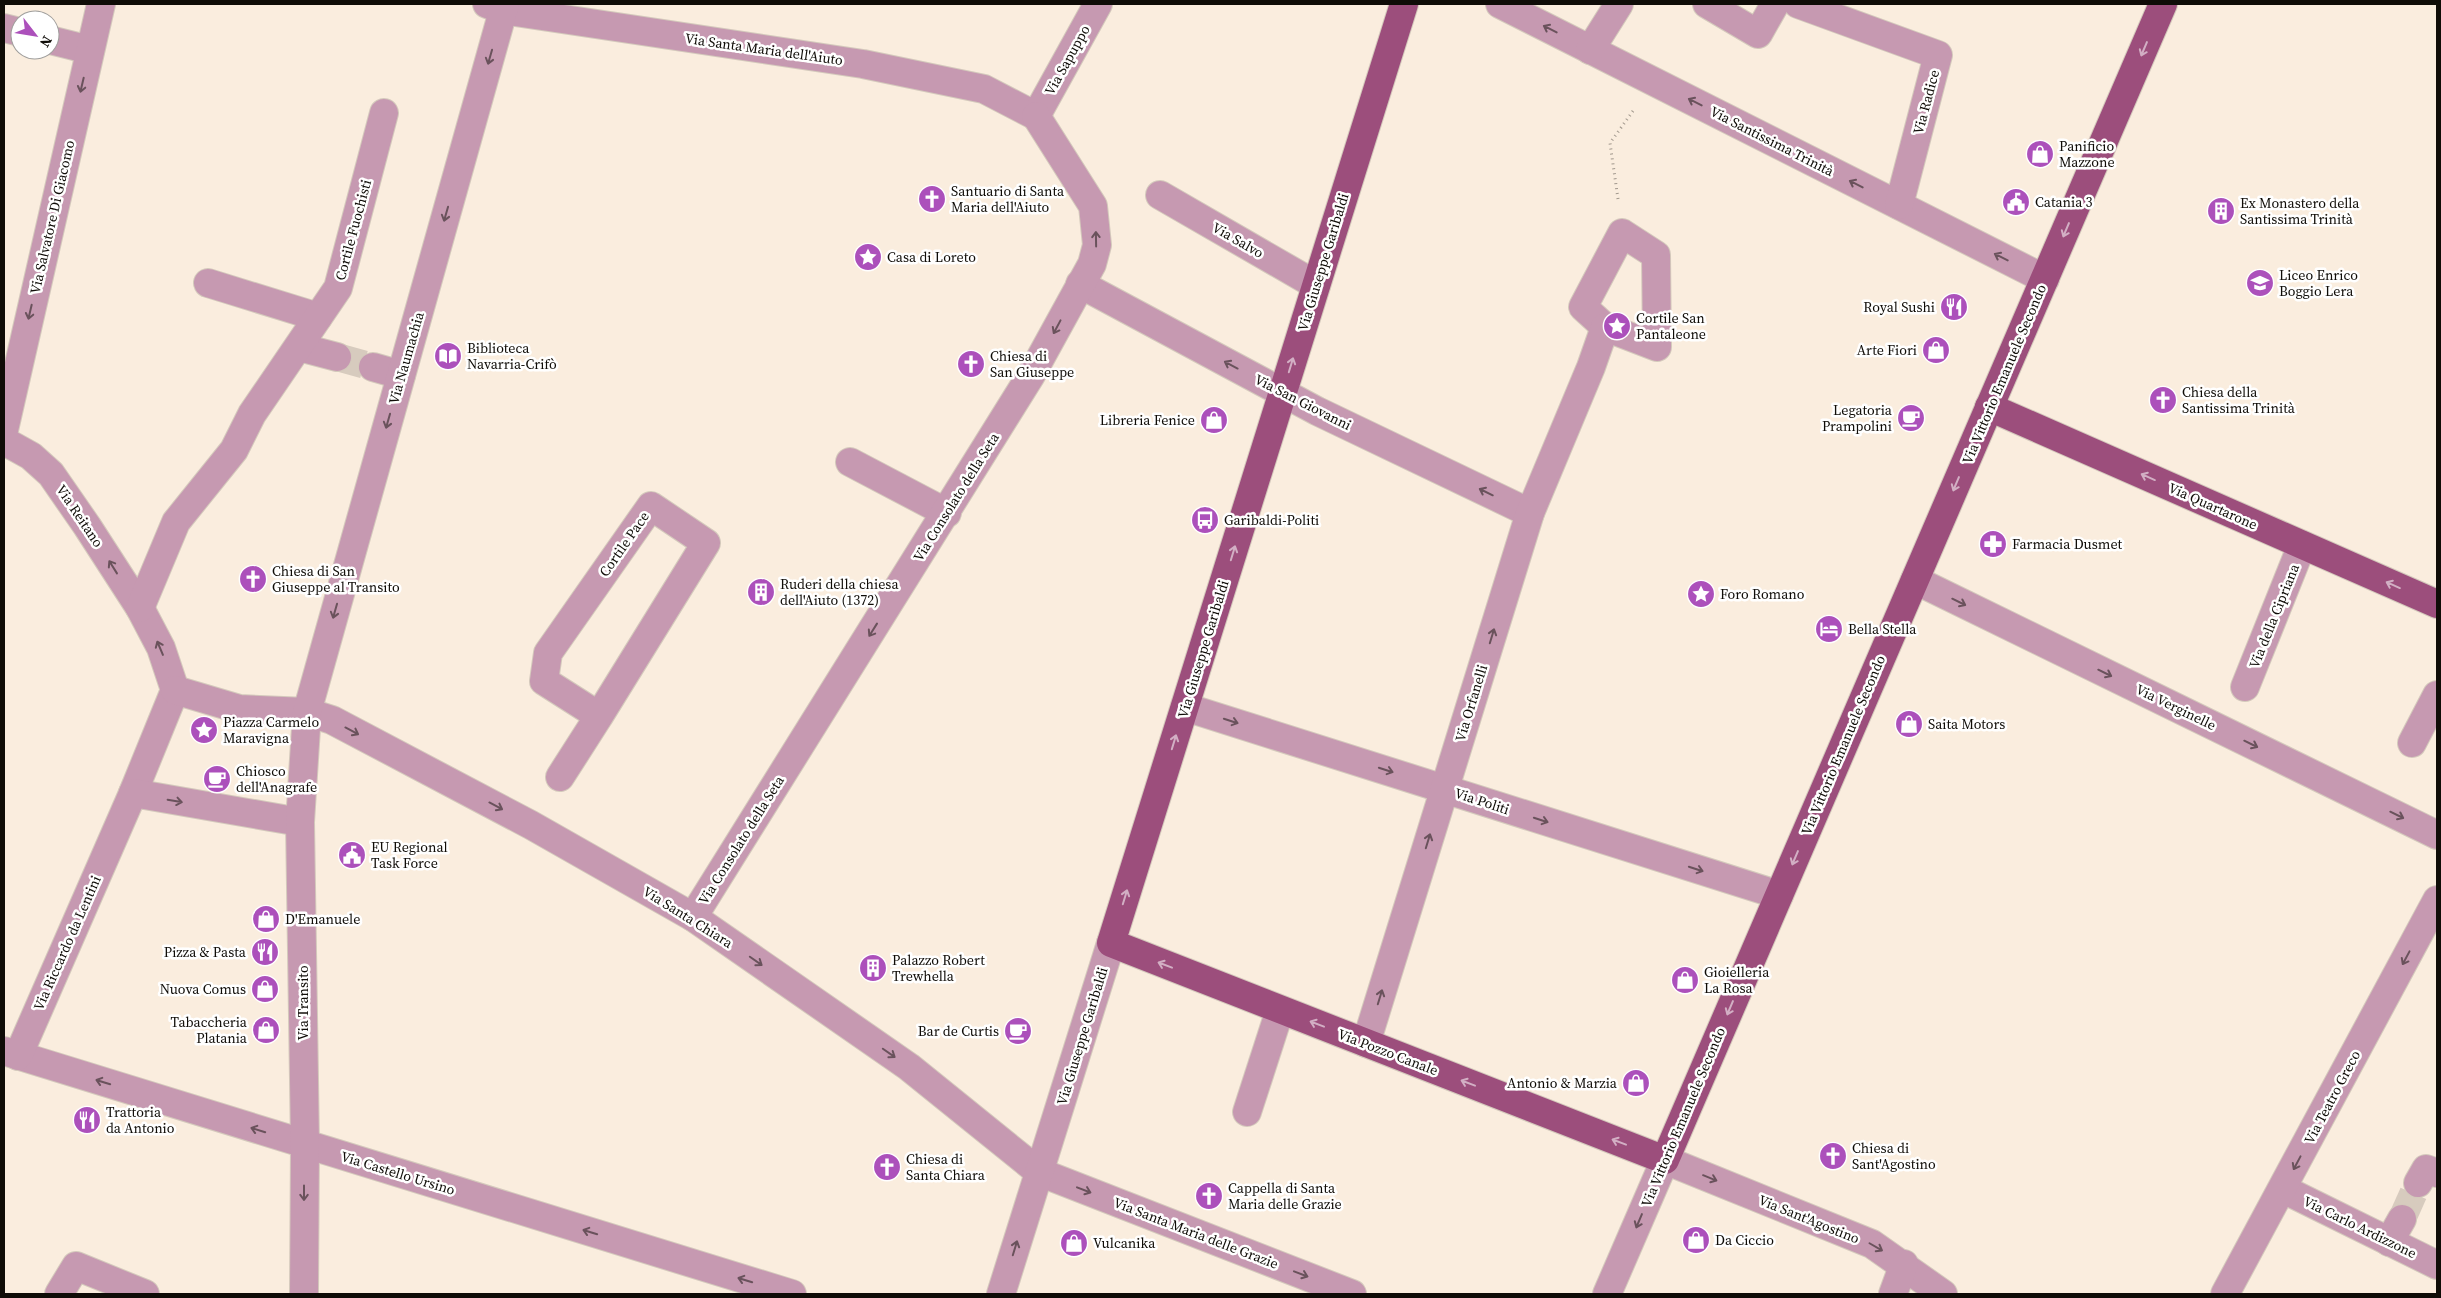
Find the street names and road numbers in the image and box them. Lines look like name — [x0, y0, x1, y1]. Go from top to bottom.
street label: Via Sapuppo — [1039, 21, 1095, 99]
street label: Via Santa Maria dell'Aiuto — [684, 28, 845, 70]
street label: Via Radice — [1908, 68, 1944, 136]
street label: Via Santissima Trinità — [1707, 101, 1838, 181]
street label: Via Salvatore Di Giacomo — [25, 138, 80, 296]
street label: Cortile Fuochisti — [330, 177, 376, 283]
street label: Via Giuseppe Garibaldi — [1292, 191, 1354, 333]
street label: Via Salvo — [1209, 217, 1268, 263]
street label: Via Vittorio Emanuele Secondo — [1957, 281, 2051, 467]
street label: Via Naumachia — [383, 309, 429, 406]
street label: Via San Giovanni — [1251, 369, 1355, 435]
street label: Via Consolato della Seta — [908, 428, 1004, 565]
street label: Via Quartarone — [2165, 477, 2261, 535]
street label: Via Reitano — [52, 481, 108, 552]
street label: Cortile Pace — [594, 507, 654, 581]
street label: Via della Cipriana — [2244, 560, 2304, 671]
street label: Via Giuseppe Garibaldi — [1172, 578, 1234, 720]
street label: Via Vittorio Emanuele Secondo — [1796, 652, 1890, 838]
street label: Via Orfanelli — [1450, 662, 1492, 744]
street label: Via Verginelle — [2133, 679, 2219, 735]
street label: Via Consolato della Seta — [693, 771, 789, 908]
street label: Via Politi — [1452, 783, 1512, 819]
street label: Via Riccardo da Lentini — [28, 872, 106, 1014]
street label: Via Santa Chiara — [639, 881, 738, 953]
street label: Via Transito — [293, 965, 313, 1041]
street label: Via Giuseppe Garibaldi — [1051, 965, 1113, 1107]
street label: Via Pozzo Canale — [1335, 1024, 1441, 1080]
street label: Via Vittorio Emanuele Secondo — [1636, 1024, 1730, 1210]
street label: Via Teatro Greco — [2299, 1046, 2365, 1147]
street label: Via Castello Ursino — [338, 1146, 458, 1200]
street label: Via Sant'Agostino — [1755, 1190, 1863, 1248]
street label: Via Carlo Ardizzone — [2300, 1191, 2420, 1263]
street label: Via Santa Maria delle Grazie — [1111, 1192, 1281, 1274]

